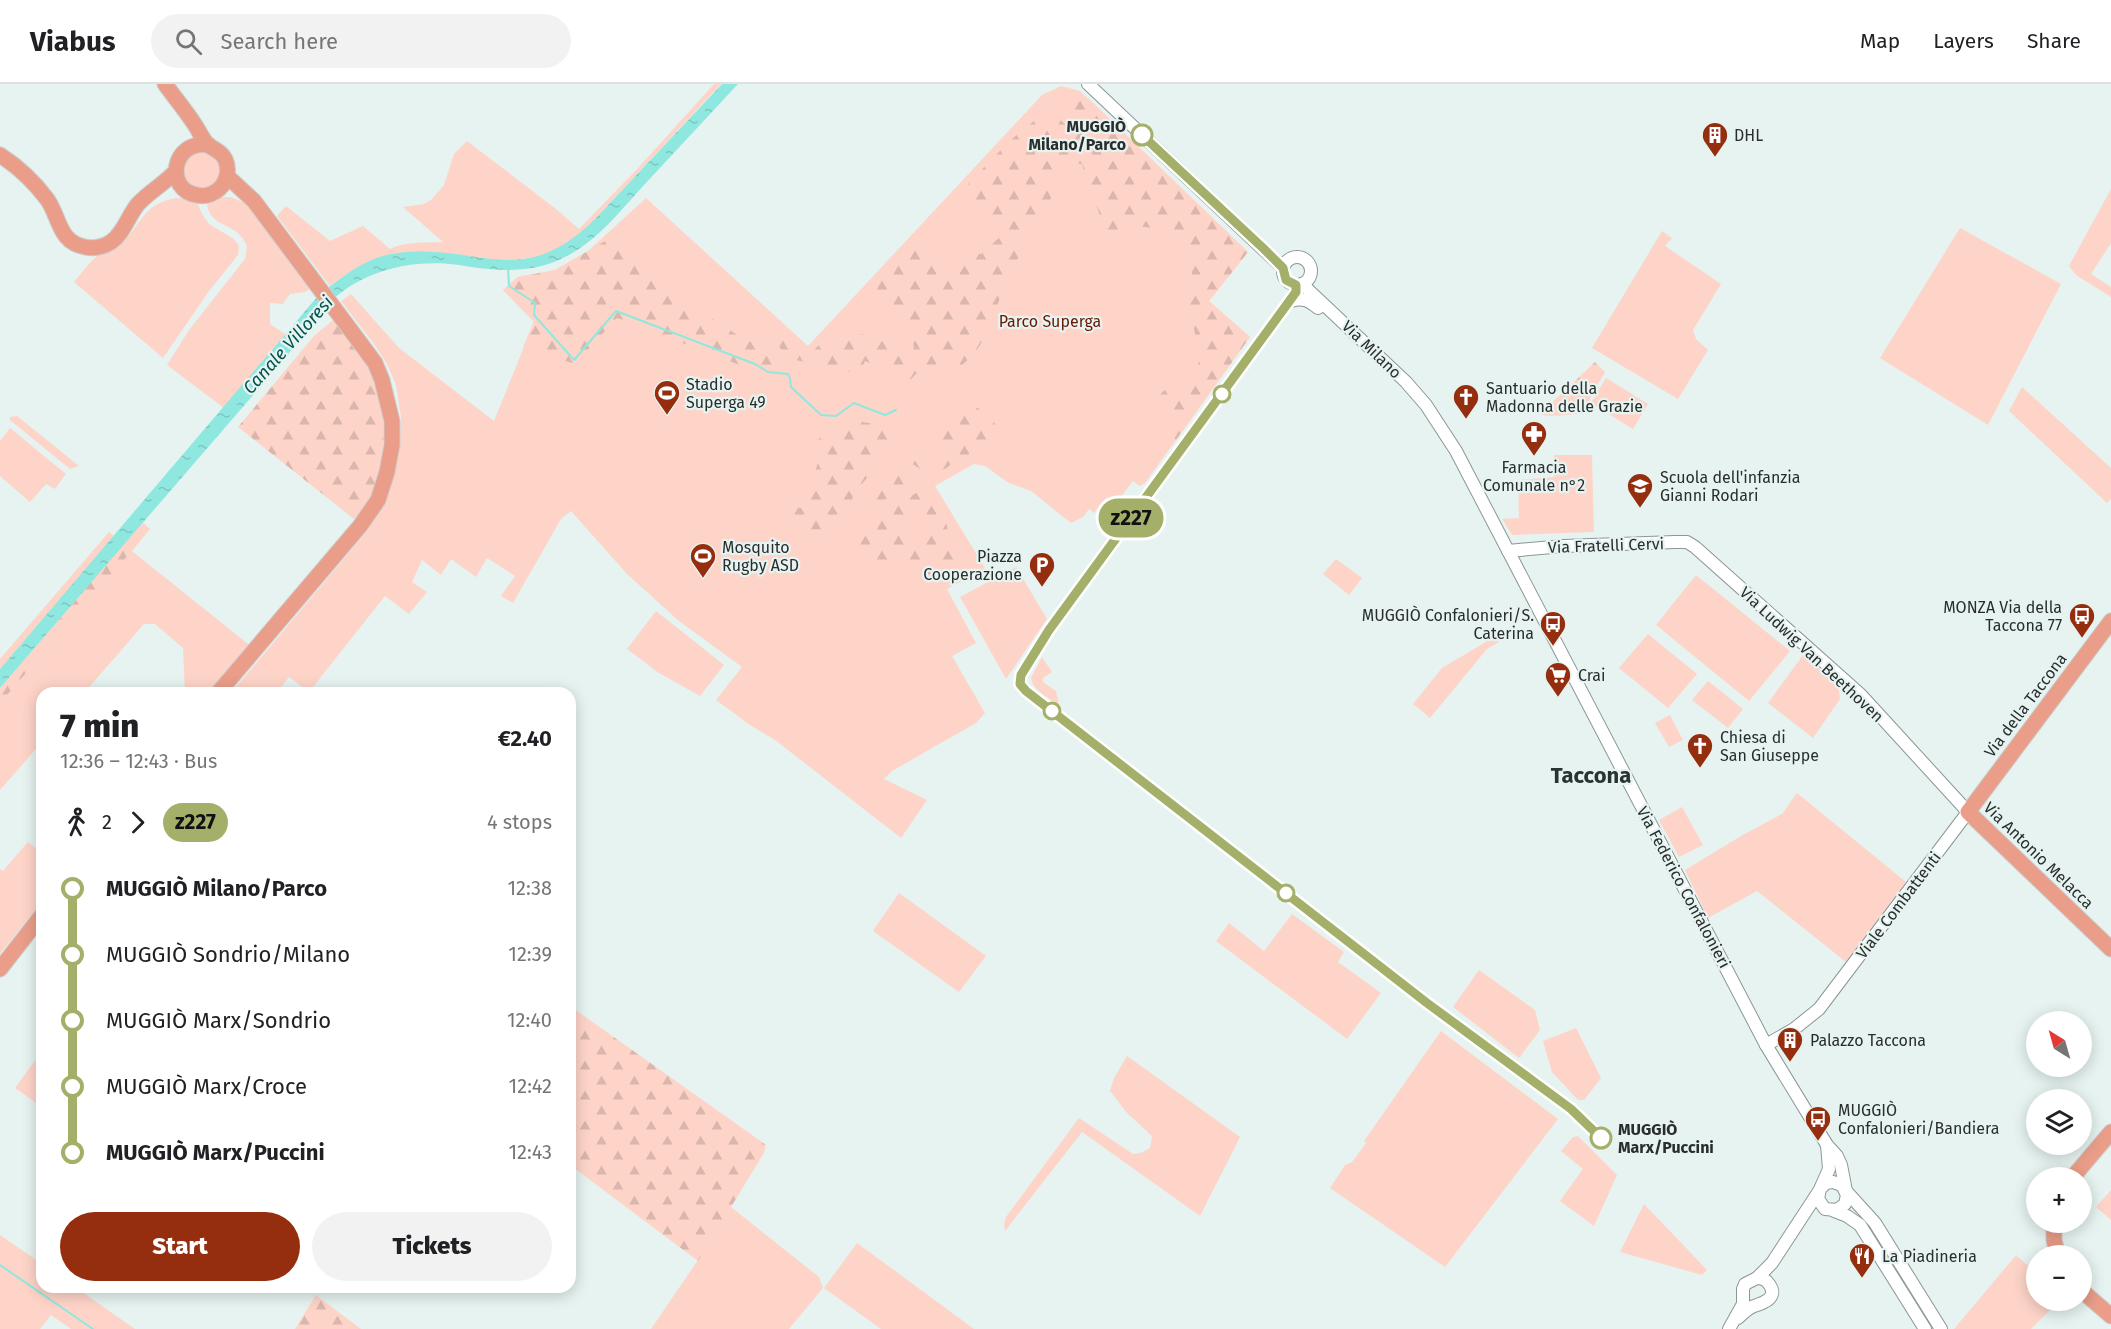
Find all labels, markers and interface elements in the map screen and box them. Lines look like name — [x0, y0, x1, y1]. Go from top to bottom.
search box — [151, 14, 571, 68]
text: Viabus — [30, 25, 115, 58]
icon: search — [172, 25, 205, 58]
text: Search here — [220, 28, 338, 55]
text: Map — [1860, 28, 1900, 54]
text: Layers — [1933, 28, 1994, 54]
text: Share — [2027, 28, 2081, 54]
place label: MUGGIÒ Milano/Parco — [1028, 116, 1126, 154]
building icon: DHL — [1700, 120, 1730, 158]
marker: MUGGIÒ Milano/Parco — [1131, 124, 1153, 146]
place label: DHL — [1734, 126, 1763, 145]
water label: Canale Villoresi — [238, 292, 338, 398]
park label: Parco Superga — [999, 312, 1101, 331]
street label: Via Milano — [1338, 316, 1405, 382]
place label: Stadio Superga 49 — [686, 375, 766, 412]
sports icon: Stadio Superga 49 — [652, 378, 682, 416]
place label: Santuario della Madonna delle Grazie — [1486, 379, 1643, 416]
church icon: Santuario della Madonna delle Grazie — [1451, 382, 1481, 420]
unlabelled marker — [1213, 385, 1231, 403]
pharmacy icon: Farmacia Comunale n°2 — [1519, 419, 1549, 457]
place label: Farmacia Comunale n°2 — [1483, 458, 1585, 495]
place label: Scuola dell'infanzia Gianni Rodari — [1660, 468, 1801, 505]
school or university icon: Scuola dell'infanzia Gianni Rodari — [1625, 471, 1655, 509]
line badge: z227 — [1089, 498, 1173, 538]
text: z227 — [1111, 505, 1151, 531]
street label: Via Fratelli Cervi — [1548, 534, 1664, 557]
place label: Mosquito Rugby ASD — [722, 538, 799, 575]
sports icon: Mosquito Rugby ASD — [688, 541, 718, 579]
place label: Piazza Cooperazione — [923, 547, 1022, 584]
parking icon: Piazza Cooperazione — [1027, 550, 1057, 588]
street label: Via Ludwig Van Beethoven — [1736, 583, 1887, 726]
place label: MONZA Via della Taccona 77 — [1943, 598, 2062, 635]
bus stop icon: MONZA Via della Taccona 77 — [2067, 601, 2097, 639]
place label: MUGGIÒ Confalonieri/S. Caterina — [1362, 605, 1534, 643]
bus stop icon: MUGGIÒ Confalonieri/S. Caterina — [1538, 609, 1568, 647]
street label: Via della Taccona — [1980, 650, 2071, 761]
supermarket icon: Crai — [1543, 660, 1573, 698]
place label: Crai — [1578, 666, 1606, 685]
unlabelled marker — [1043, 702, 1061, 720]
text: 7 min — [60, 706, 139, 746]
text: €2.40 — [498, 725, 552, 752]
place label: Chiesa di San Giuseppe — [1720, 728, 1819, 765]
church icon: Chiesa di San Giuseppe — [1685, 731, 1715, 769]
text: 12:36 – 12:43 · Bus — [60, 749, 217, 773]
district label: Taccona — [1551, 762, 1631, 789]
street label: Via Antonio Melacca — [1980, 798, 2097, 913]
street label: Via Federico Confalonieri — [1633, 803, 1734, 971]
icon: walk — [60, 806, 93, 839]
icon: forward — [121, 806, 154, 839]
text: z227 — [175, 809, 216, 835]
text: 2 — [102, 810, 112, 834]
text: 4 stops — [487, 810, 552, 834]
street label: Viale Combattenti — [1852, 848, 1945, 963]
text: MUGGIÒ Milano/Parco — [106, 875, 327, 902]
text: 12:38 — [507, 876, 552, 900]
unlabelled marker — [1277, 884, 1295, 902]
text: MUGGIÒ Sondrio/Milano — [106, 941, 350, 968]
text: 12:39 — [508, 942, 552, 966]
text: MUGGIÒ Marx/Sondrio — [106, 1007, 331, 1034]
text: 12:40 — [507, 1008, 552, 1032]
north arrow — [2026, 1011, 2092, 1077]
map controls — [2026, 1011, 2092, 1311]
building icon: Palazzo Taccona — [1775, 1025, 1805, 1063]
place label: Palazzo Taccona — [1810, 1031, 1926, 1050]
text: MUGGIÒ Marx/Croce — [106, 1073, 307, 1100]
text: 12:42 — [509, 1074, 552, 1098]
button: layers — [2026, 1089, 2092, 1155]
place label: MUGGIÒ Confalonieri/Bandiera — [1838, 1100, 1999, 1138]
bus stop icon: MUGGIÒ Confalonieri/Bandiera — [1803, 1104, 1833, 1142]
place label: MUGGIÒ Marx/Puccini — [1618, 1119, 1714, 1157]
marker: MUGGIÒ Marx/Puccini — [1590, 1127, 1612, 1149]
text: MUGGIÒ Marx/Puccini — [106, 1139, 325, 1166]
text: 12:43 — [508, 1140, 552, 1164]
button: + — [2026, 1167, 2092, 1233]
button: Start — [60, 1212, 300, 1281]
button: Tickets — [312, 1212, 552, 1281]
restaurant icon: La Piadineria — [1847, 1241, 1877, 1279]
button: − — [2026, 1245, 2092, 1311]
place label: La Piadineria — [1882, 1247, 1977, 1266]

